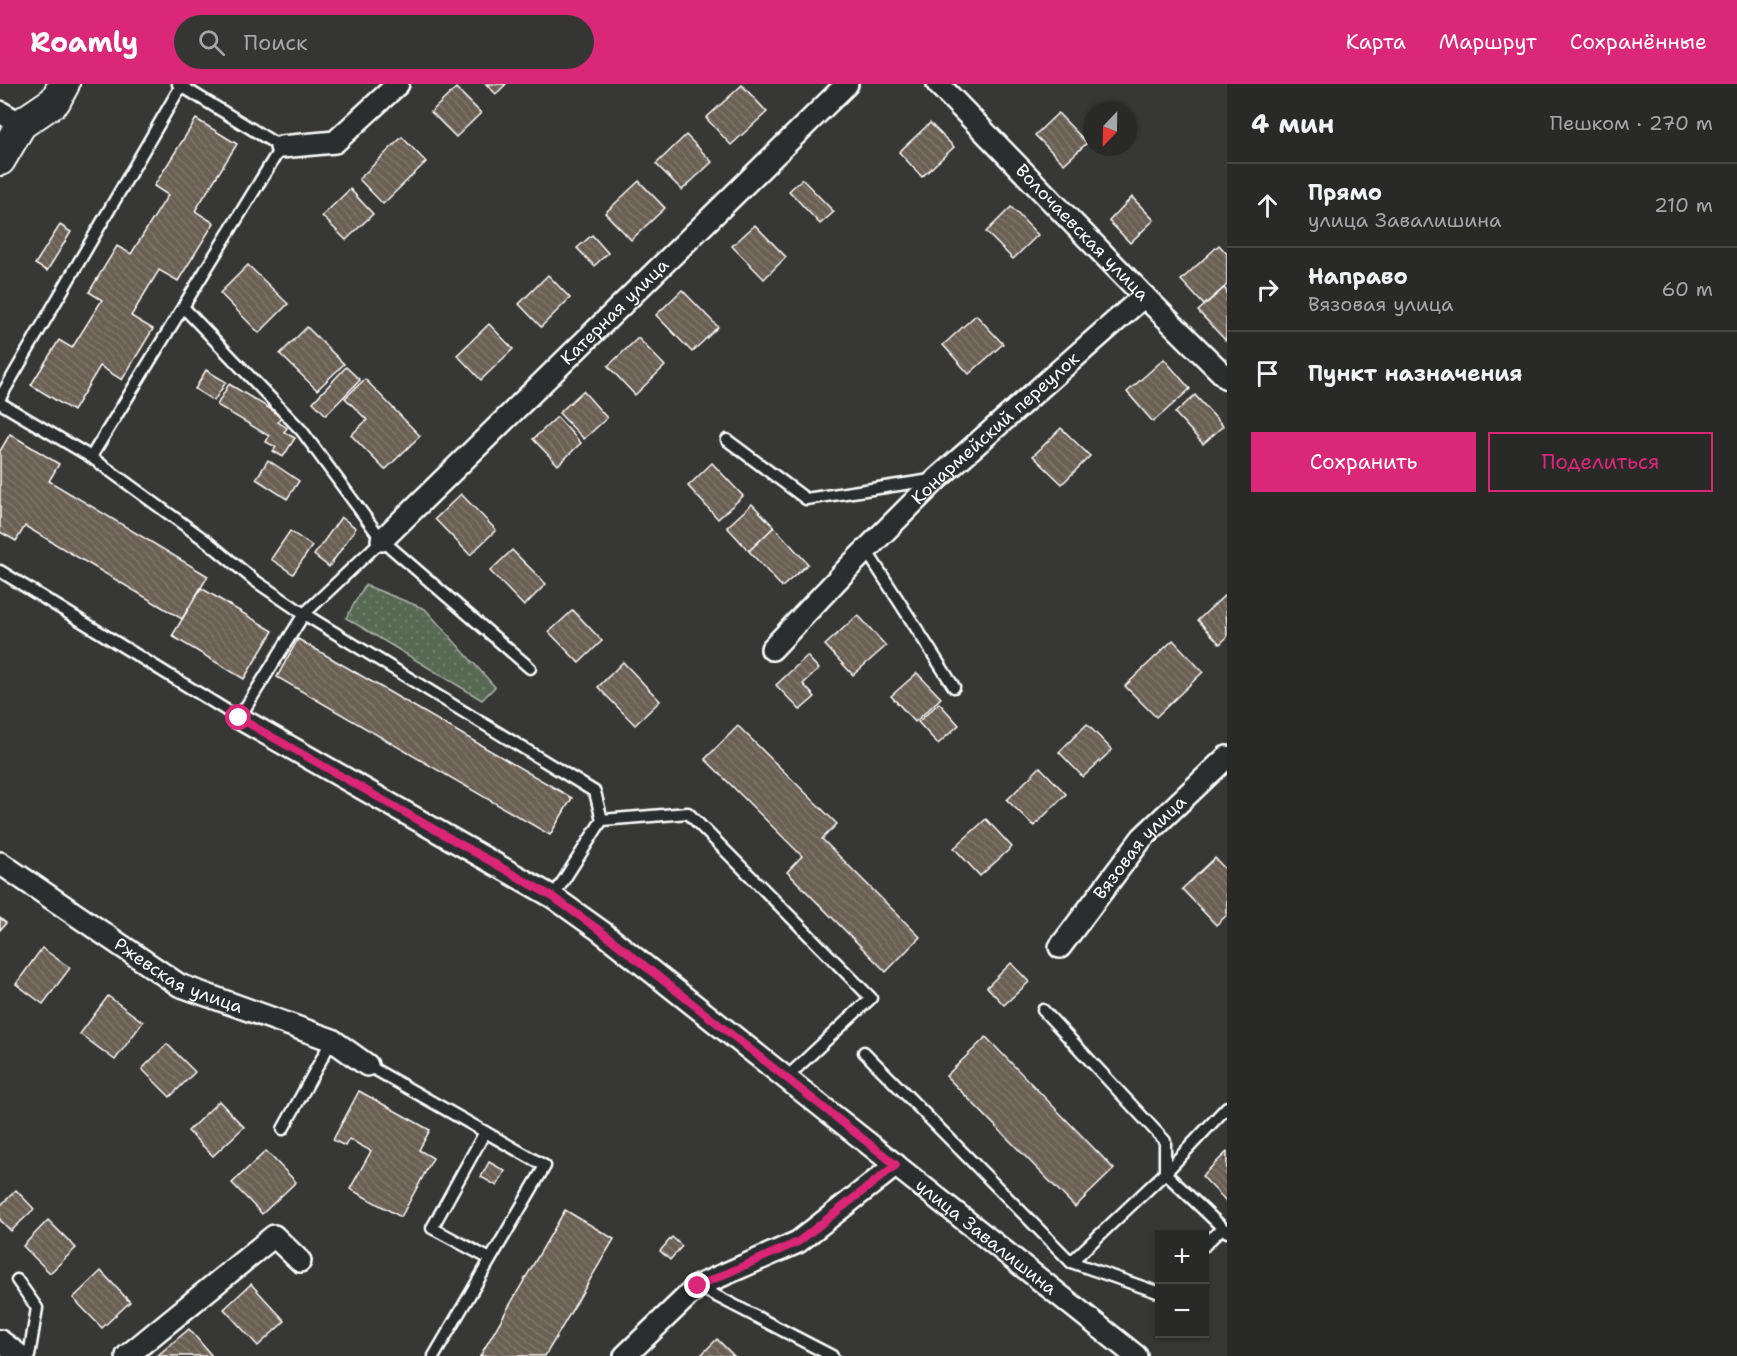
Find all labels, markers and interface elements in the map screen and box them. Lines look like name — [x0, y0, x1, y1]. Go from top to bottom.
search box — [174, 15, 594, 69]
text: Roamly — [30, 23, 138, 61]
icon: search — [195, 26, 228, 59]
text: Поиск — [243, 28, 308, 57]
text: Карта — [1346, 28, 1406, 56]
text: Маршрут — [1439, 28, 1537, 56]
text: Сохранённые — [1570, 28, 1707, 56]
north arrow — [1083, 102, 1137, 156]
text: 4 мин — [1251, 106, 1334, 141]
text: Пешком · 270 m — [1550, 110, 1713, 136]
street label: Волочаевская улица — [1010, 159, 1154, 306]
text: Прямо — [1308, 178, 1382, 207]
icon: ahead — [1251, 189, 1284, 222]
text: 210 m — [1654, 192, 1713, 218]
text: улица Завалишина — [1308, 207, 1501, 233]
street label: Катерная улица — [556, 253, 674, 370]
text: Направо — [1308, 262, 1408, 291]
icon: right — [1251, 273, 1284, 306]
text: 60 m — [1661, 276, 1713, 302]
text: Вязовая улица — [1308, 291, 1453, 317]
street label: Конармейский переулок — [906, 347, 1085, 510]
icon: arrive — [1251, 357, 1284, 390]
text: Пункт назначения — [1308, 359, 1522, 388]
button: Сохранить — [1251, 432, 1476, 492]
button: Поделиться — [1488, 432, 1713, 492]
route start — [225, 704, 251, 730]
street label: Вязовая улица — [1088, 790, 1192, 904]
street label: Ржевская улица — [109, 932, 246, 1019]
street label: улица Завалишина — [910, 1173, 1062, 1300]
map controls — [1155, 1230, 1209, 1338]
button: + — [1155, 1230, 1209, 1284]
route end — [684, 1272, 710, 1298]
button: − — [1155, 1284, 1209, 1338]

